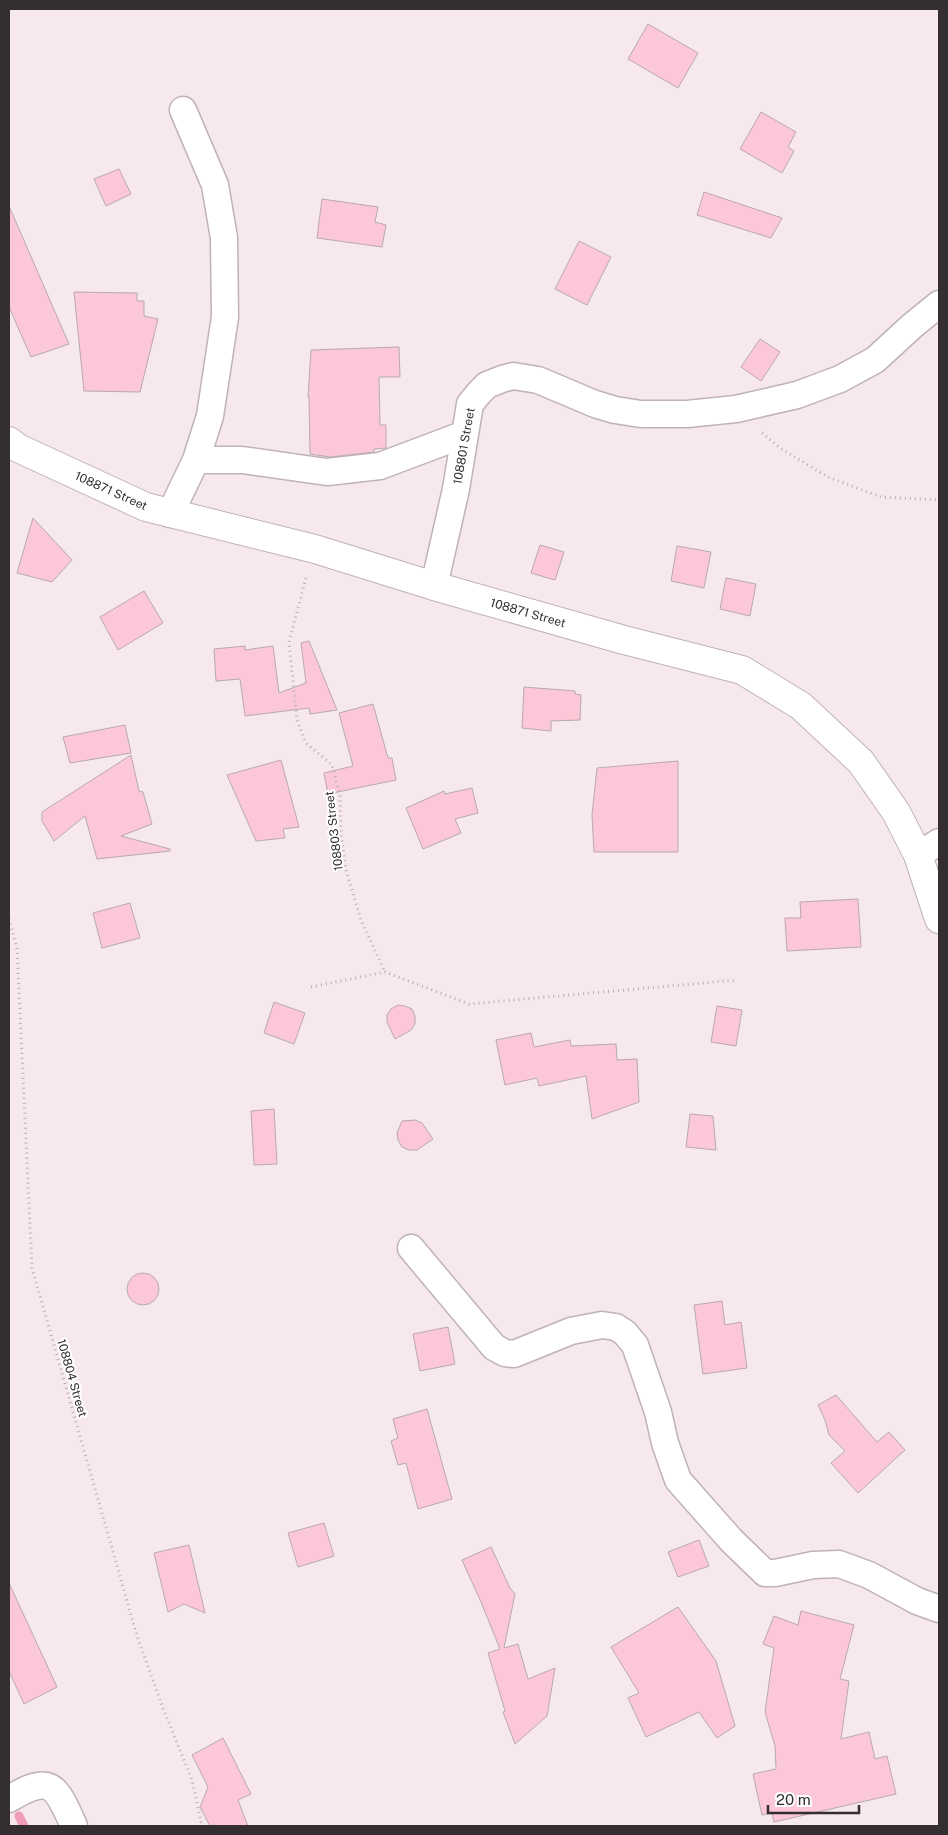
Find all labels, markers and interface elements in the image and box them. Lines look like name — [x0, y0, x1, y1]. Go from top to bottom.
street label: 108801 Street — [450, 406, 478, 485]
street label: 108871 Street — [73, 469, 150, 513]
street label: 108871 Street — [489, 596, 568, 631]
street label: 108803 Street — [322, 790, 346, 872]
street label: 108804 Street — [54, 1337, 90, 1419]
scale bar — [768, 1782, 859, 1814]
text: 20 m — [776, 1791, 811, 1808]

